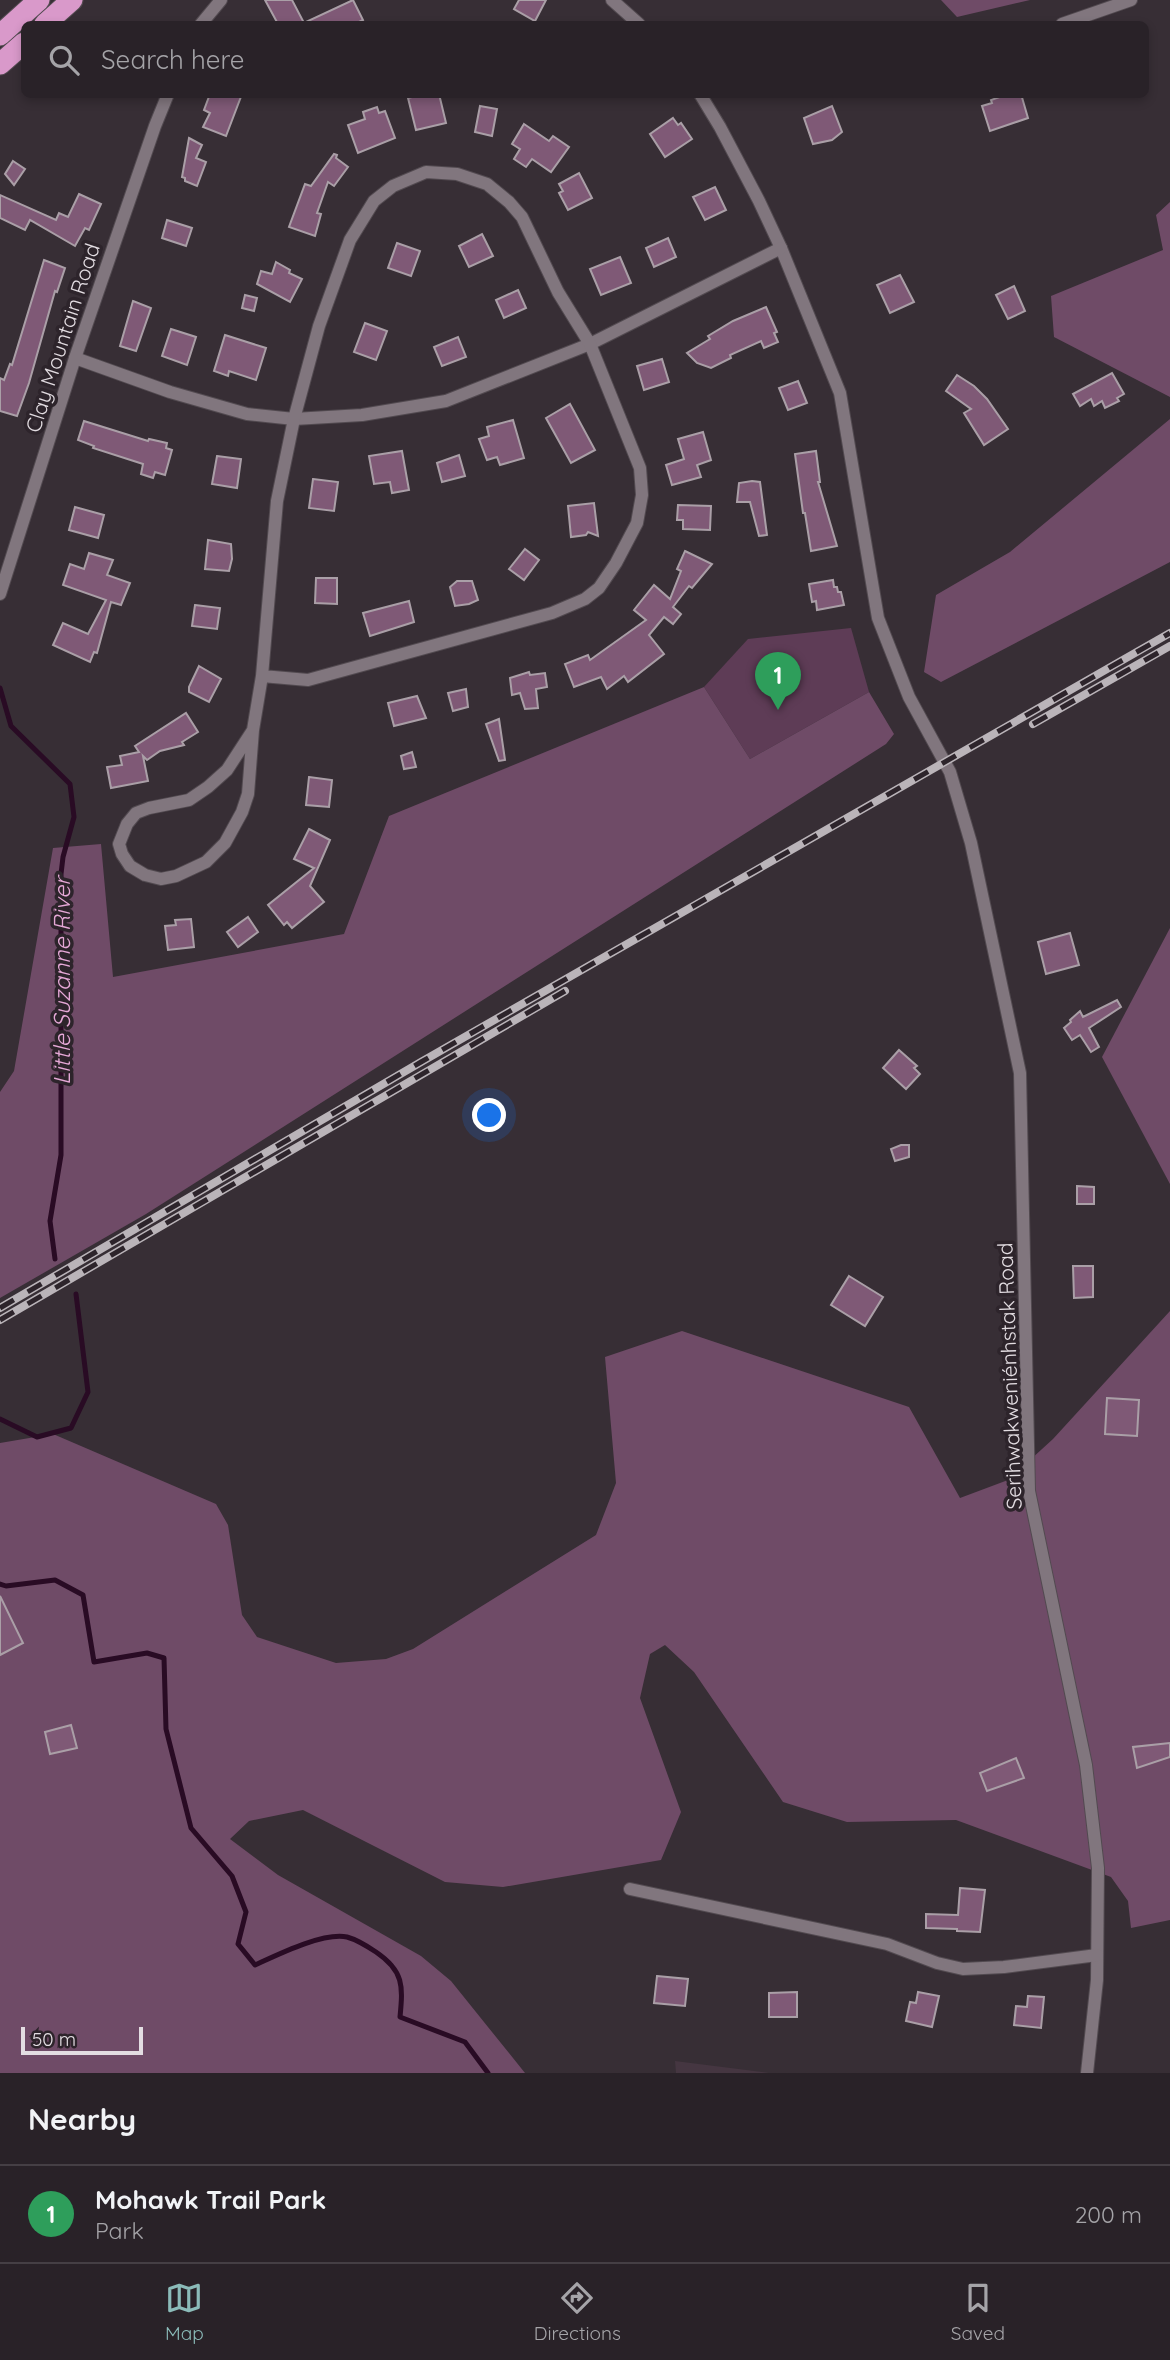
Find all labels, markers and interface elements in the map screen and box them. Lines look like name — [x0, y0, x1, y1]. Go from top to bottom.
search box — [21, 21, 1149, 98]
icon: search — [45, 41, 83, 79]
text: Search here — [101, 43, 245, 76]
street label: Clay Mountain Road — [19, 240, 105, 436]
pin: 1 — [755, 652, 801, 710]
water label: Little Suzanne River — [47, 874, 76, 1085]
your location — [472, 1098, 506, 1132]
street label: Serihwakweniénhstak Road — [991, 1242, 1027, 1510]
scale bar — [21, 2024, 144, 2056]
text: 50 m — [32, 2027, 76, 2051]
text: Nearby — [28, 2100, 136, 2138]
text: Mohawk Trail Park — [95, 2183, 326, 2216]
text: 1 — [47, 2200, 55, 2229]
text: 200 m — [1075, 2200, 1142, 2229]
text: Park — [95, 2216, 144, 2245]
tab: Map — [165, 2279, 204, 2345]
tab: Directions — [534, 2279, 621, 2345]
tab: Saved — [951, 2279, 1005, 2345]

